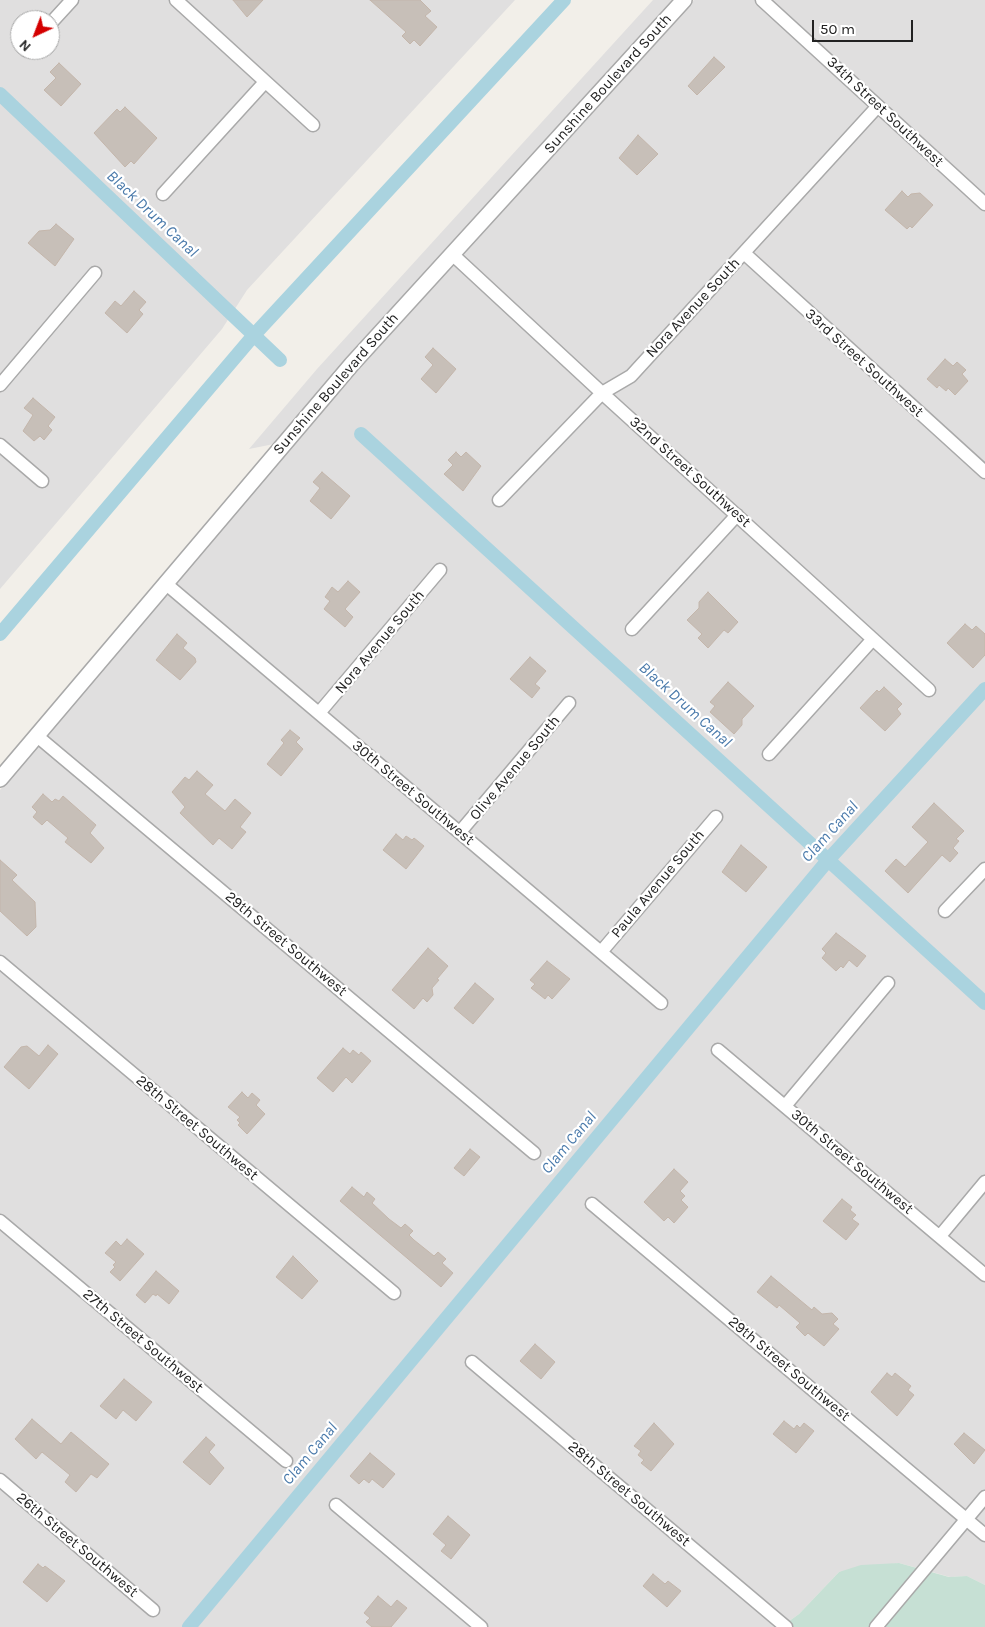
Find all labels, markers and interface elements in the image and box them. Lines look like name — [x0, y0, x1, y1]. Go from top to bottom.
north arrow — [10, 10, 60, 60]
street label: Sunshine Boulevard South — [540, 10, 676, 158]
scale bar — [815, 10, 916, 42]
text: 50 m — [820, 20, 855, 38]
text: N — [16, 36, 35, 55]
street label: 34th Street Southwest — [823, 53, 947, 171]
water label: Black Drum Canal — [102, 167, 202, 261]
street label: Nora Avenue South — [642, 254, 744, 362]
street label: 33rd Street Southwest — [801, 305, 927, 421]
street label: Sunshine Boulevard South — [269, 309, 403, 459]
street label: 32nd Street Southwest — [626, 413, 754, 531]
street label: Nora Avenue South — [331, 587, 429, 697]
water label: Black Drum Canal — [635, 658, 735, 752]
street label: Olive Avenue South — [466, 712, 564, 824]
street label: 30th Street Southwest — [348, 737, 478, 849]
water label: Clam Canal — [798, 798, 862, 866]
street label: Paula Avenue South — [608, 826, 708, 942]
street label: 29th Street Southwest — [221, 888, 351, 1000]
street label: 28th Street Southwest — [132, 1072, 262, 1184]
street label: 30th Street Southwest — [787, 1106, 917, 1218]
water label: Clam Canal — [537, 1108, 601, 1178]
street label: 27th Street Southwest — [79, 1285, 207, 1397]
street label: 29th Street Southwest — [724, 1313, 854, 1425]
water label: Clam Canal — [278, 1419, 342, 1489]
street label: 28th Street Southwest — [564, 1438, 694, 1550]
street label: 26th Street Southwest — [12, 1489, 142, 1601]

